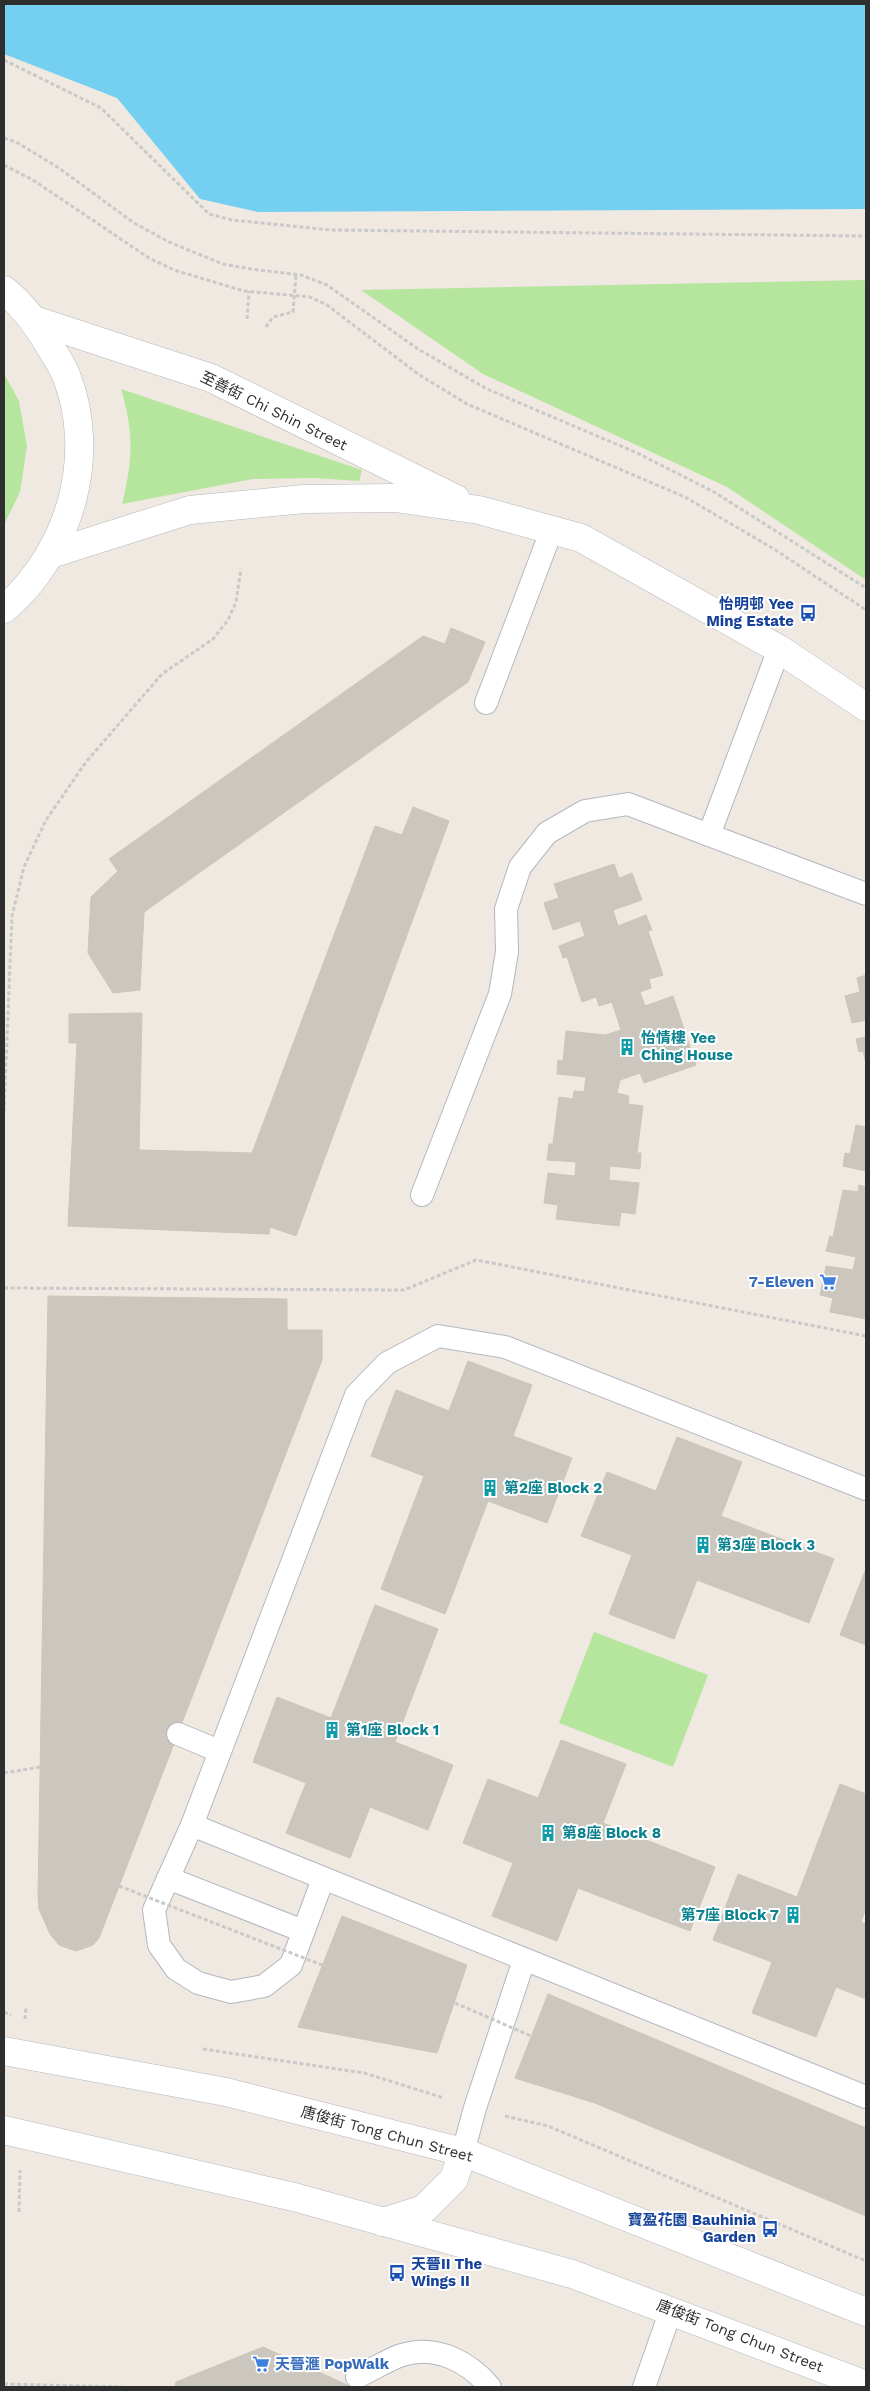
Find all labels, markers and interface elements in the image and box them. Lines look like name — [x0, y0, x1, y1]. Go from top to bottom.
street label: 至善街 Chi Shin Street — [198, 368, 351, 455]
place label: 怡明邨 Yee Ming Estate — [706, 595, 794, 630]
bus stop icon: 怡明邨 Yee Ming Estate — [798, 603, 818, 623]
place label: 怡情樓 Yee Ching House — [641, 1029, 733, 1064]
building icon: 怡情樓 Yee Ching House — [617, 1037, 637, 1057]
supermarket icon: 7-Eleven — [818, 1272, 838, 1292]
place label: 7-Eleven — [749, 1273, 814, 1291]
building icon: 第2座 Block 2 — [480, 1478, 500, 1498]
place label: 第2座 Block 2 — [504, 1479, 602, 1497]
building icon: 第3座 Block 3 — [693, 1535, 713, 1555]
place label: 第3座 Block 3 — [717, 1536, 815, 1554]
building icon: 第1座 Block 1 — [322, 1720, 342, 1740]
place label: 第1座 Block 1 — [346, 1721, 439, 1739]
building icon: 第8座 Block 8 — [538, 1823, 558, 1843]
place label: 第8座 Block 8 — [562, 1824, 661, 1842]
building icon: 第7座 Block 7 — [783, 1905, 803, 1925]
place label: 第7座 Block 7 — [681, 1906, 779, 1924]
street label: 唐俊街 Tong Chun Street — [299, 2102, 476, 2166]
place label: 寶盈花園 Bauhinia Garden — [627, 2211, 756, 2246]
bus stop icon: 寶盈花園 Bauhinia Garden — [760, 2219, 780, 2239]
place label: 天晉II The Wings II — [411, 2255, 483, 2290]
bus stop icon: 天晉II The Wings II — [387, 2263, 407, 2283]
street label: 唐俊街 Tong Chun Street — [654, 2296, 827, 2376]
supermarket icon: 天晉滙 PopWalk — [251, 2354, 271, 2374]
place label: 天晉滙 PopWalk — [275, 2355, 390, 2373]

